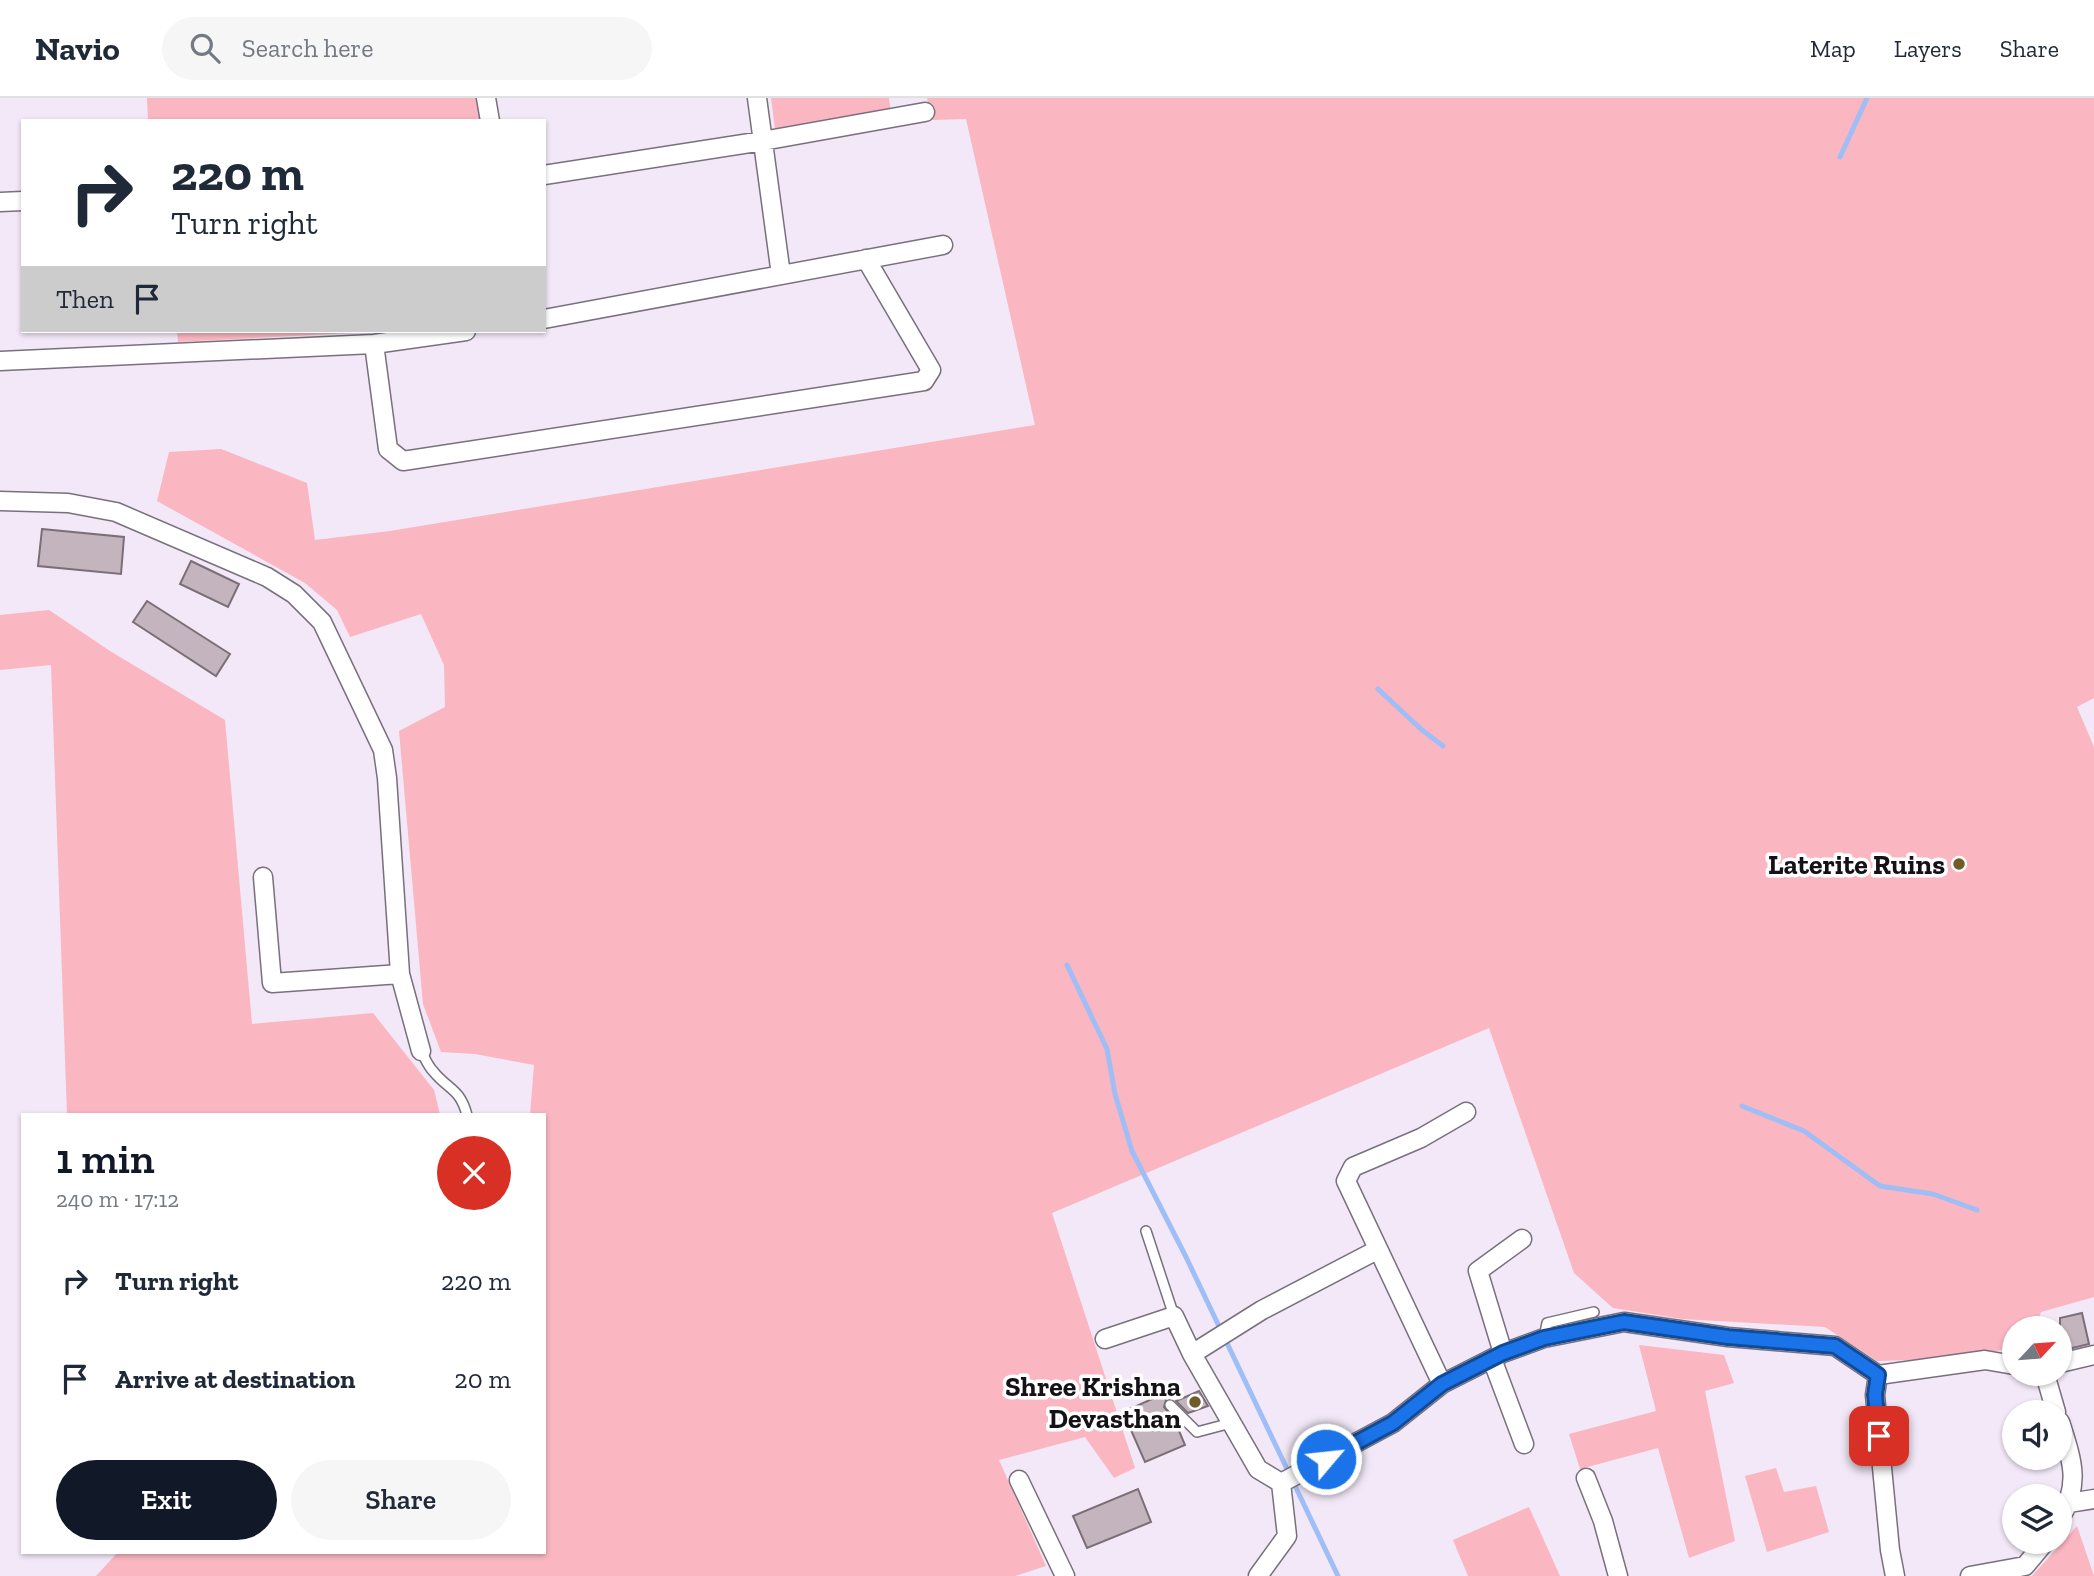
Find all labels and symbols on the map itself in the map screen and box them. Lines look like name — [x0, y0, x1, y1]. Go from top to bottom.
place label: Laterite Ruins — [1768, 848, 1945, 881]
marker: Laterite Ruins — [1951, 856, 1967, 872]
north arrow — [2002, 1316, 2072, 1386]
place label: Shree Krishna Devasthan — [1005, 1370, 1181, 1435]
marker: Shree Krishna Devasthan — [1187, 1394, 1203, 1410]
pin — [1849, 1406, 1909, 1466]
position arrow — [1289, 1422, 1363, 1496]

